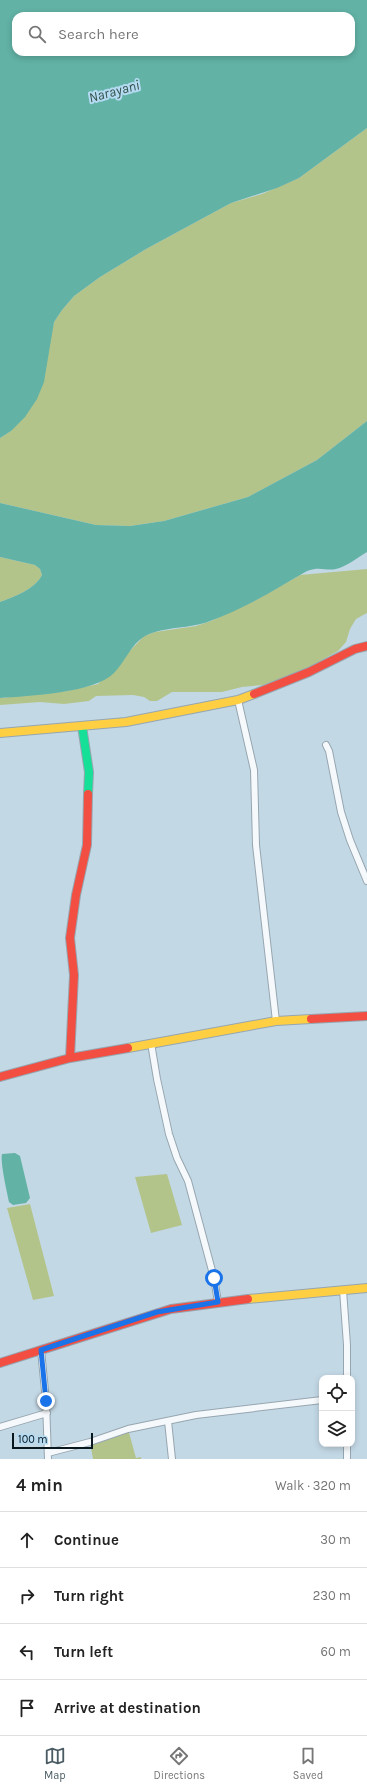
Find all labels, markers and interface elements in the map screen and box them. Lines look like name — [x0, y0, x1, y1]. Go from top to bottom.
search box — [12, 12, 355, 56]
icon: search — [26, 23, 48, 45]
text: Search here — [58, 25, 139, 43]
water label: Narayani — [87, 76, 142, 106]
route start — [205, 1269, 223, 1287]
map controls — [319, 1375, 355, 1447]
button: locate — [319, 1375, 355, 1411]
route end — [37, 1392, 55, 1410]
button: layers — [319, 1411, 355, 1447]
scale bar — [12, 1431, 93, 1450]
text: 100 m — [18, 1433, 48, 1446]
text: 4 min — [16, 1475, 63, 1495]
text: Walk · 320 m — [275, 1478, 351, 1493]
icon: ahead — [16, 1529, 38, 1551]
text: Continue — [54, 1531, 119, 1549]
text: 30 m — [320, 1532, 351, 1547]
icon: right — [16, 1585, 38, 1607]
text: Turn right — [54, 1587, 124, 1605]
text: 230 m — [313, 1588, 351, 1603]
icon: left — [16, 1641, 38, 1663]
text: Turn left — [54, 1643, 113, 1661]
text: 60 m — [321, 1644, 351, 1659]
icon: arrive — [16, 1697, 38, 1719]
text: Arrive at destination — [54, 1699, 201, 1717]
tab: Map — [44, 1745, 66, 1782]
tab: Directions — [153, 1745, 205, 1782]
tab: Saved — [293, 1745, 323, 1782]

